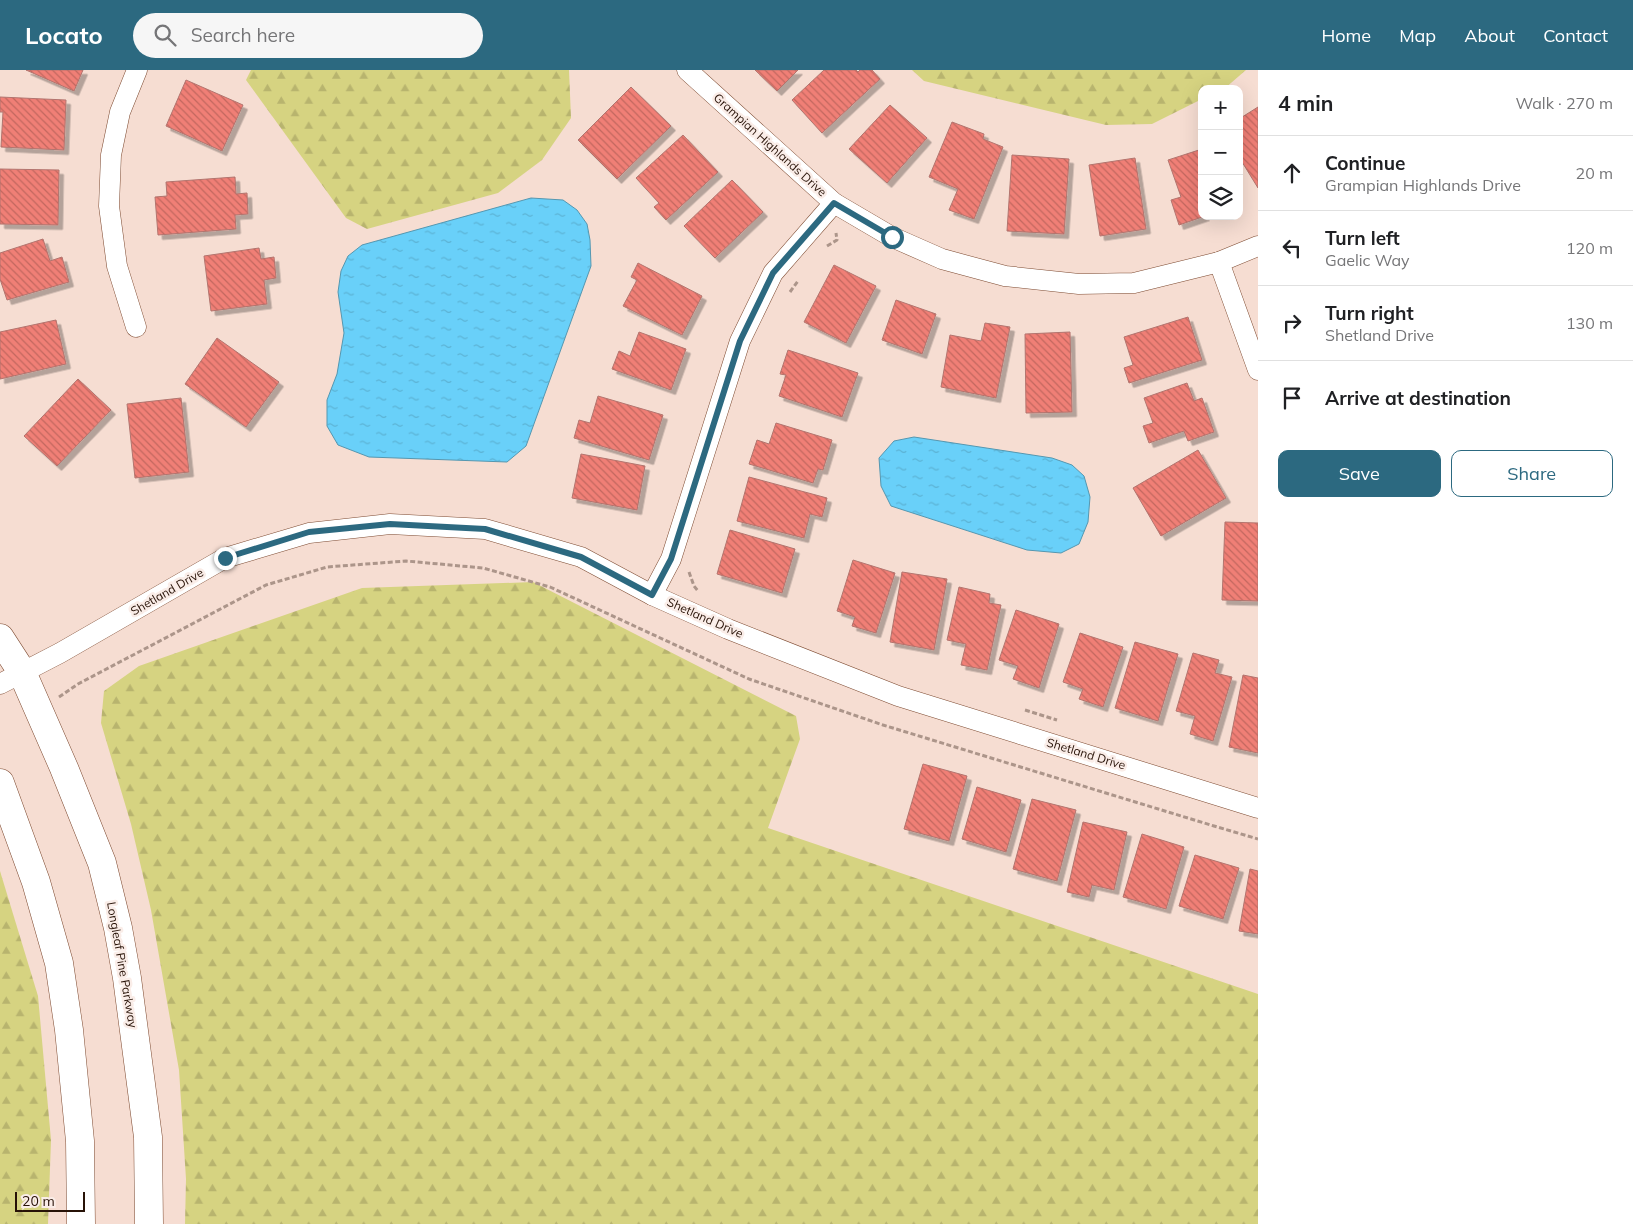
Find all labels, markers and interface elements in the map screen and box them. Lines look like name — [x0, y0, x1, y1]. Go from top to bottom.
search box — [133, 13, 483, 58]
text: Locato — [25, 20, 103, 50]
icon: search — [151, 21, 179, 49]
text: Search here — [191, 23, 295, 47]
text: Home — [1321, 24, 1371, 47]
text: Map — [1399, 24, 1436, 47]
text: About — [1464, 24, 1515, 47]
text: Contact — [1543, 24, 1608, 47]
map controls — [1198, 85, 1243, 220]
button: + — [1198, 85, 1243, 130]
street label: Grampian Highlands Drive — [711, 90, 830, 199]
text: 4 min — [1278, 90, 1333, 116]
text: Walk · 270 m — [1515, 93, 1613, 113]
button: − — [1198, 130, 1243, 175]
text: Continue — [1325, 151, 1405, 175]
icon: ahead — [1278, 159, 1306, 187]
text: 20 m — [1576, 163, 1613, 183]
button: layers — [1198, 175, 1243, 220]
text: Grampian Highlands Drive — [1325, 175, 1521, 195]
route start — [881, 226, 904, 249]
text: Turn left — [1325, 226, 1400, 250]
icon: left — [1278, 234, 1306, 262]
text: 120 m — [1566, 238, 1613, 258]
text: Gaelic Way — [1325, 250, 1410, 270]
text: Turn right — [1325, 301, 1414, 325]
icon: right — [1278, 309, 1306, 337]
text: 130 m — [1566, 313, 1613, 333]
text: Shetland Drive — [1325, 325, 1434, 345]
icon: arrive — [1278, 384, 1306, 412]
text: Arrive at destination — [1325, 386, 1511, 410]
button: Save — [1278, 450, 1441, 497]
button: Share — [1451, 450, 1613, 497]
route end — [214, 547, 237, 570]
street label: Shetland Drive — [128, 565, 206, 618]
street label: Shetland Drive — [665, 594, 746, 641]
street label: Shetland Drive — [1045, 734, 1127, 773]
street label: Longleaf Pine Parkway — [104, 901, 141, 1030]
scale bar — [15, 1189, 85, 1212]
text: 20 m — [22, 1192, 55, 1210]

